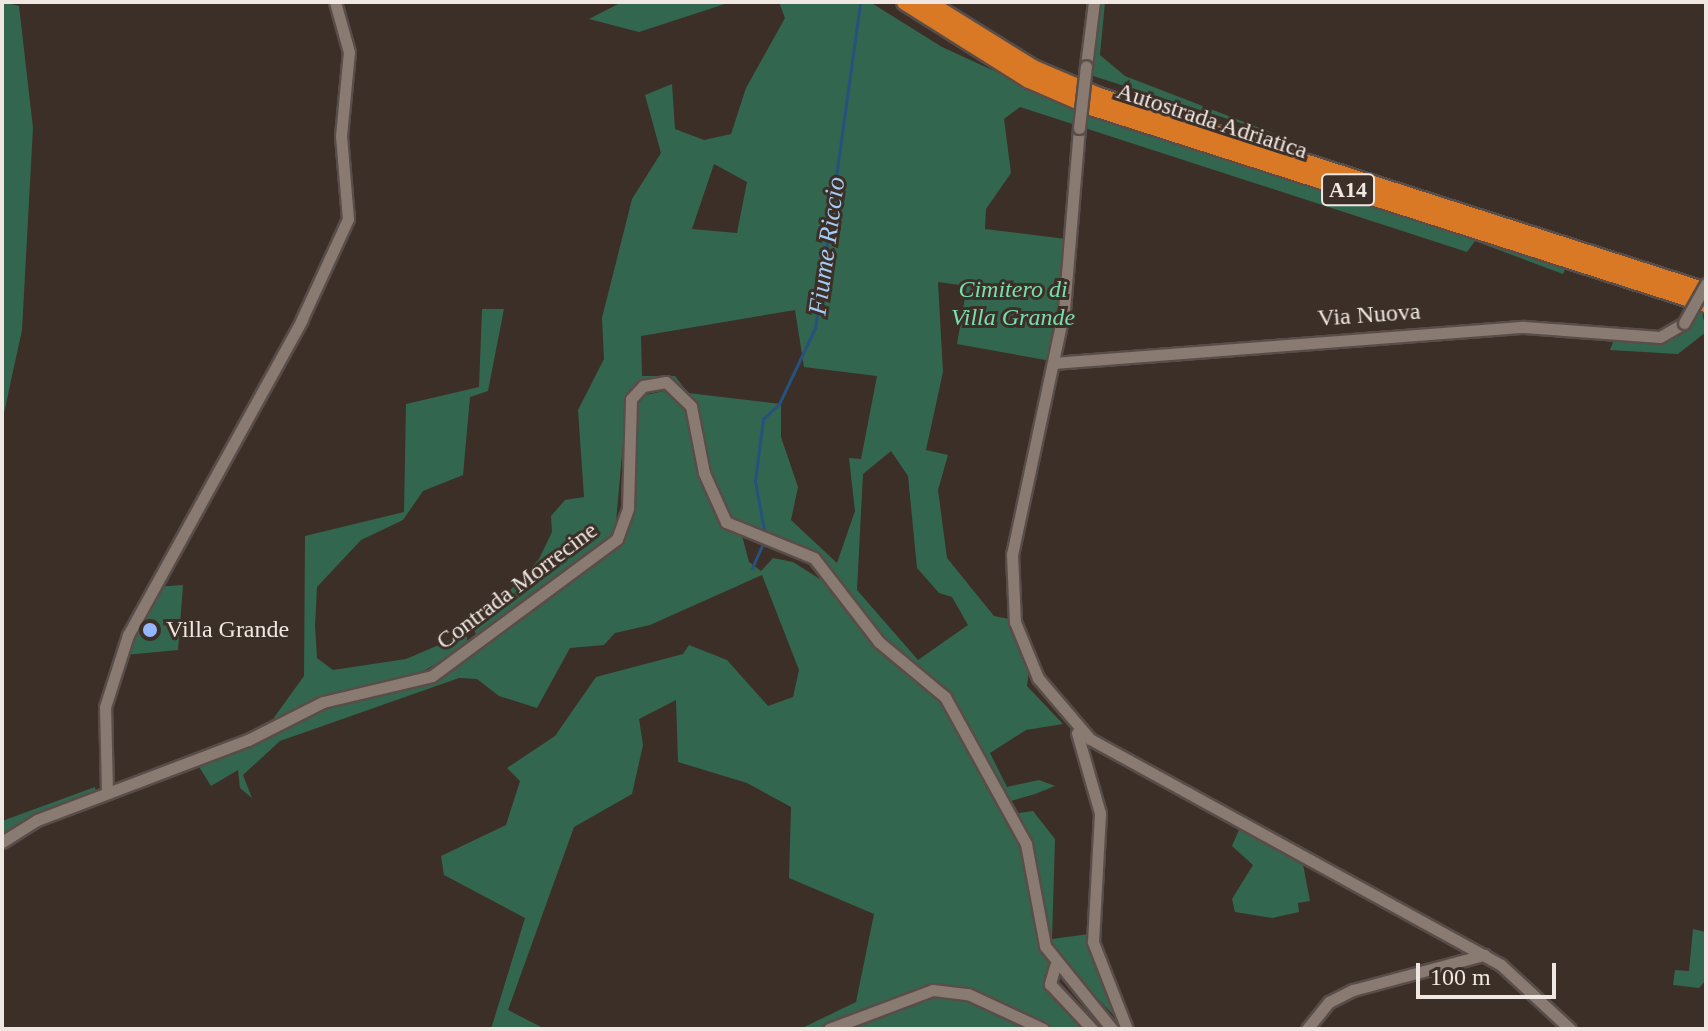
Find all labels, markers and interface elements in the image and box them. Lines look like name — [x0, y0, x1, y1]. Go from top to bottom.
street label: Autostrada Adriatica — [1112, 76, 1312, 166]
road number: A14 — [1320, 172, 1376, 208]
water label: Fiume Riccio — [802, 175, 852, 317]
park label: Cimitero di Villa Grande — [951, 276, 1075, 332]
street label: Via Nuova — [1317, 297, 1421, 333]
street label: Contrada Morrecine — [431, 516, 603, 656]
place label: Villa Grande — [166, 616, 289, 644]
marker: Villa Grande — [141, 621, 159, 639]
scale bar — [1420, 947, 1560, 997]
text: 100 m — [1430, 964, 1491, 990]

